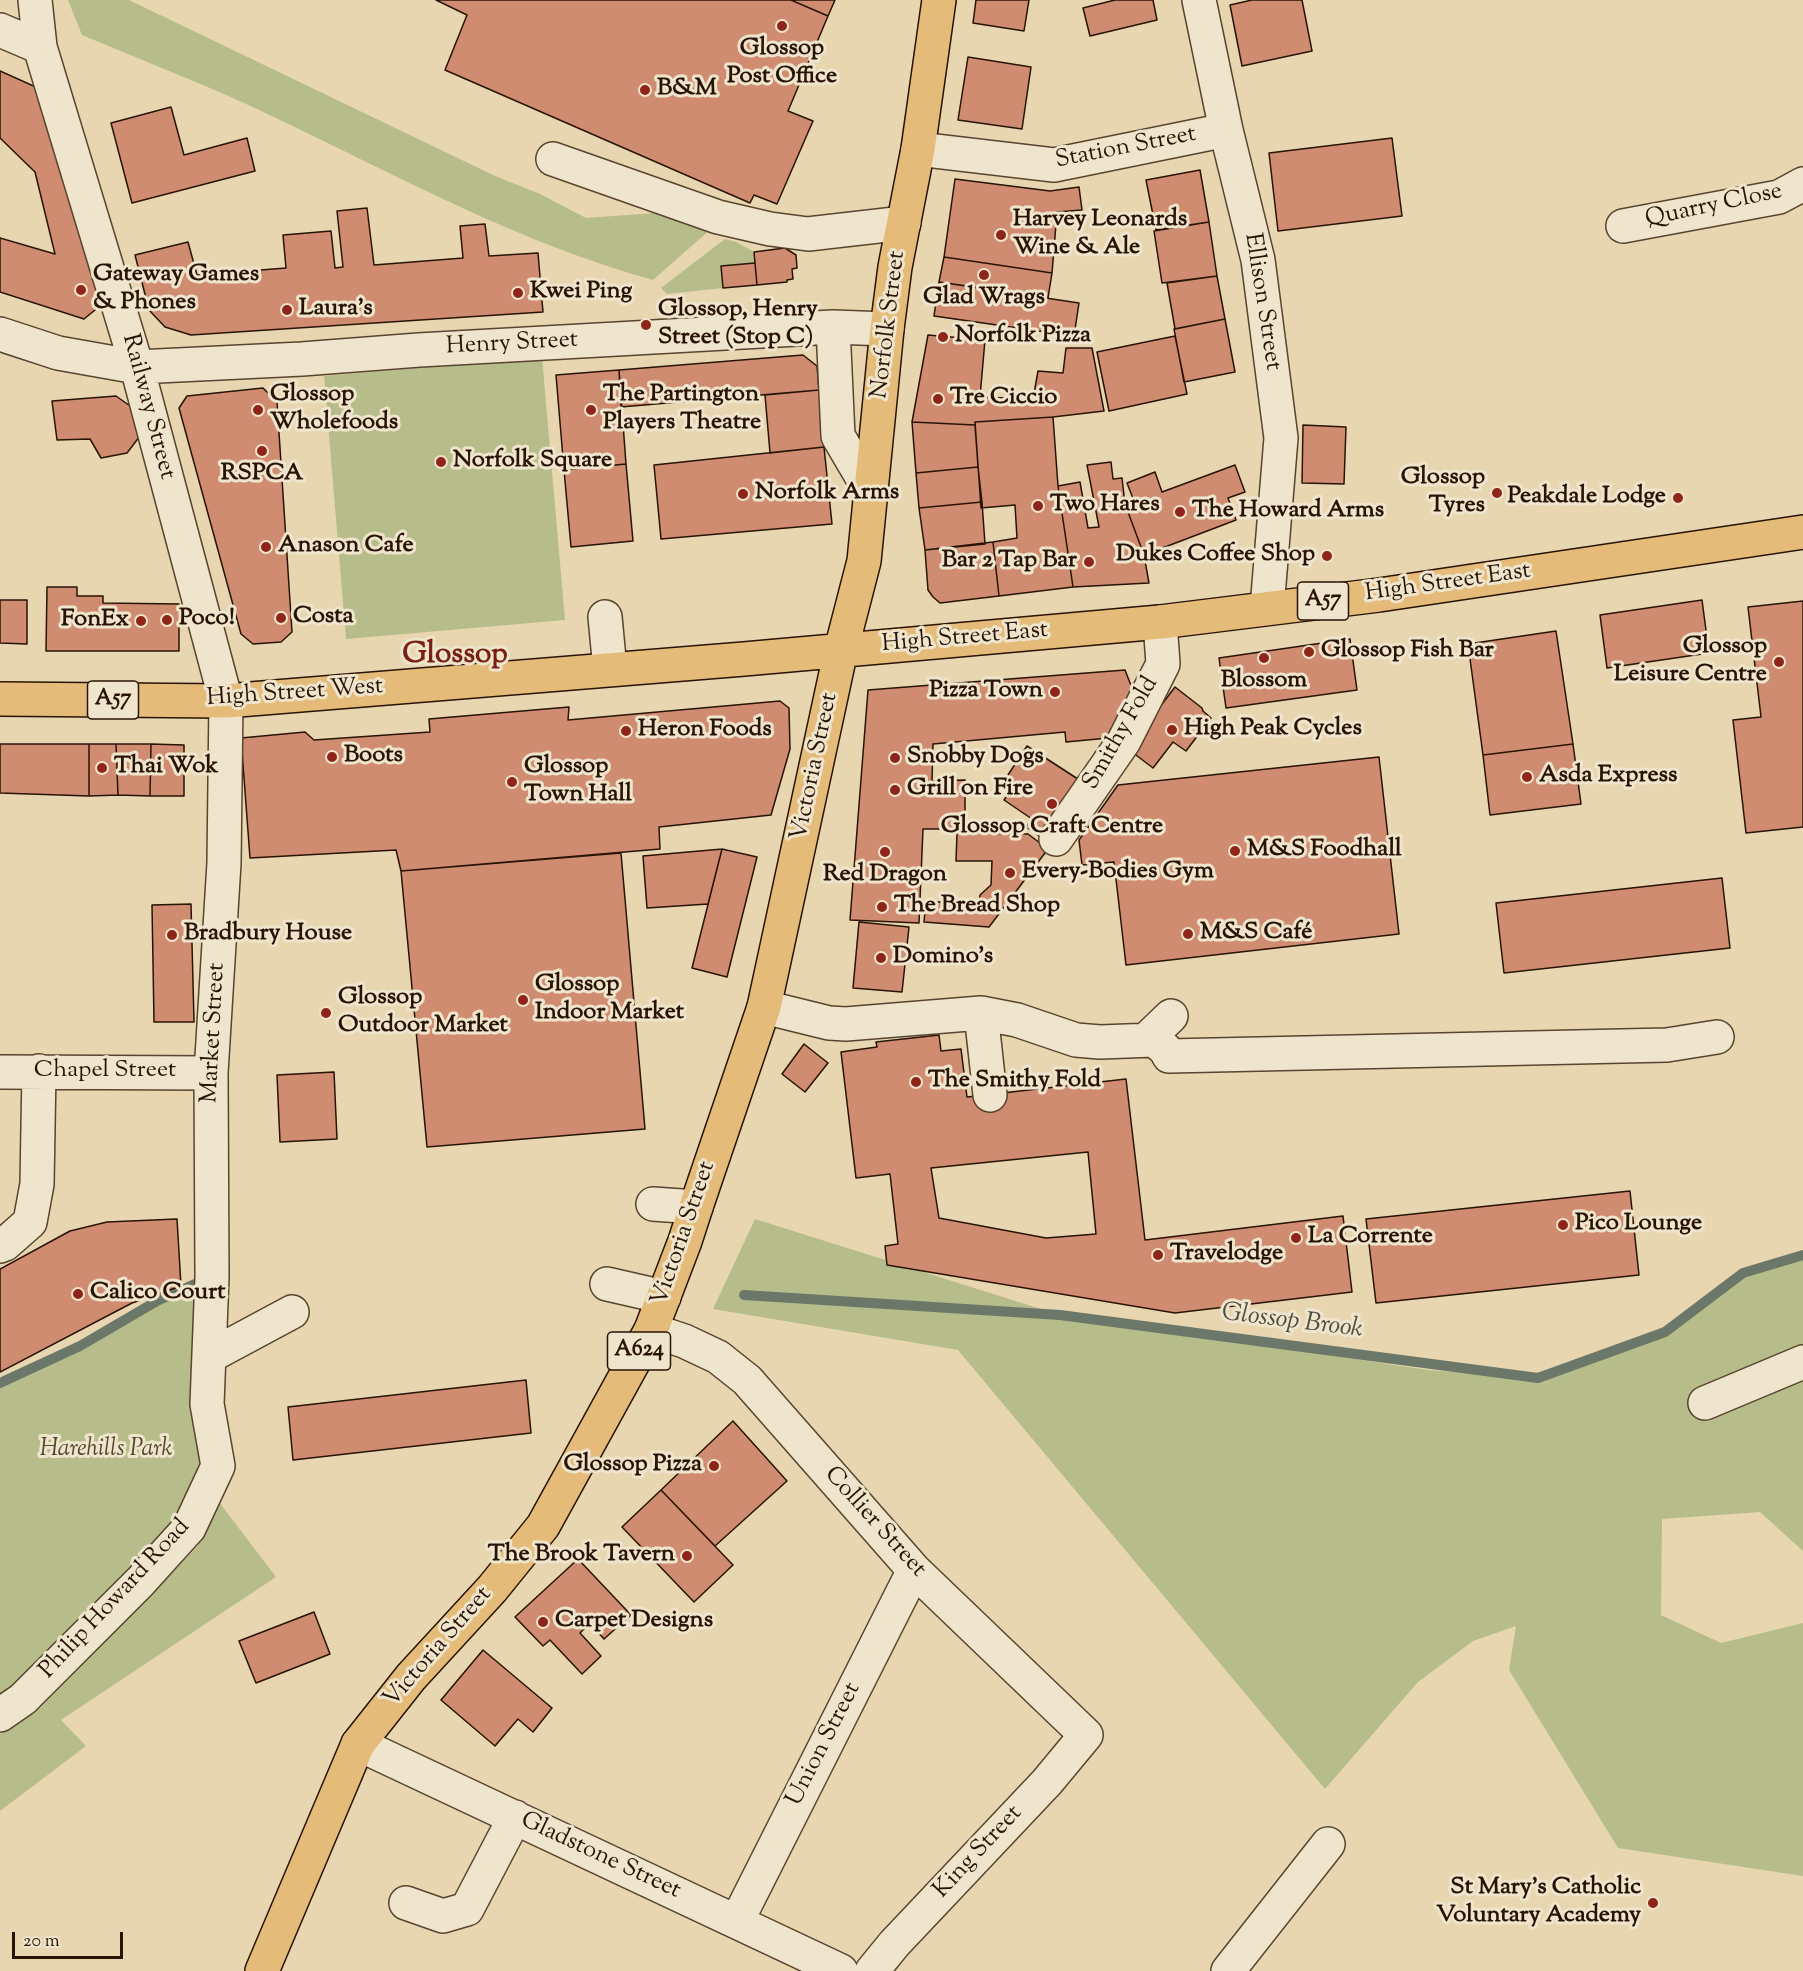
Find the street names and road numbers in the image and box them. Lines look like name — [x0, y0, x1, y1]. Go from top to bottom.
street label: Station Street — [1053, 121, 1199, 177]
street label: Quarry Close — [1643, 178, 1785, 236]
street label: Ellison Street — [1236, 231, 1286, 373]
street label: Norfolk Street — [867, 249, 913, 401]
street label: Henry Street — [445, 327, 579, 363]
street label: Railway Street — [114, 331, 180, 483]
street label: High Street East — [1363, 558, 1533, 610]
road number: A57 — [1298, 582, 1348, 620]
street label: High Street East — [881, 617, 1049, 661]
street label: Smithy Fold — [1078, 672, 1166, 796]
street label: High Street West — [206, 673, 384, 715]
road number: A57 — [88, 681, 138, 719]
street label: Victoria Street — [786, 690, 846, 844]
street label: Market Street — [197, 962, 233, 1104]
street label: Chapel Street — [34, 1058, 176, 1086]
street label: Victoria Street — [647, 1158, 723, 1310]
road number: A624 — [608, 1332, 670, 1370]
street label: Collier Street — [817, 1462, 931, 1584]
street label: Philip Howard Road — [35, 1514, 197, 1686]
street label: Victoria Street — [379, 1582, 499, 1714]
street label: Union Street — [782, 1678, 868, 1812]
street label: King Street — [929, 1800, 1029, 1906]
street label: Gladstone Street — [515, 1807, 685, 1907]

